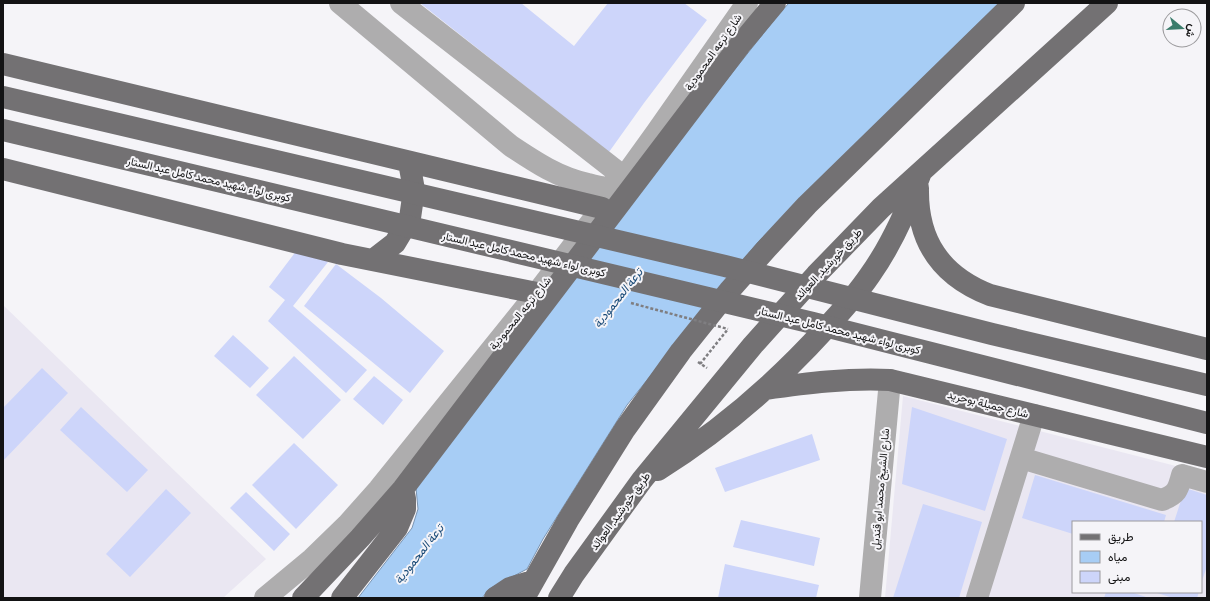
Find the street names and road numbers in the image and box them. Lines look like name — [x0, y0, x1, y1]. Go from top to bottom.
street label: شارع ترعه المحمودية — [682, 11, 746, 94]
street label: كوبرى لواء شهيد محمد كامل عبد الستار — [125, 154, 292, 205]
street label: طريق خورشيد, العوائد — [792, 226, 865, 303]
street label: كوبرى لواء شهيد محمد كامل عبد الستار — [440, 229, 607, 280]
street label: شارع ترعه المحمودية — [487, 274, 555, 353]
street label: كوبرى لواء شهيد محمد كامل عبد الستار — [755, 304, 922, 357]
street label: شارع جميلة بوحريد — [946, 388, 1030, 422]
street label: شارع الشيخ محمد ابو قنديل — [869, 428, 893, 550]
street label: طريق خورشيد, العوائد — [588, 470, 653, 553]

